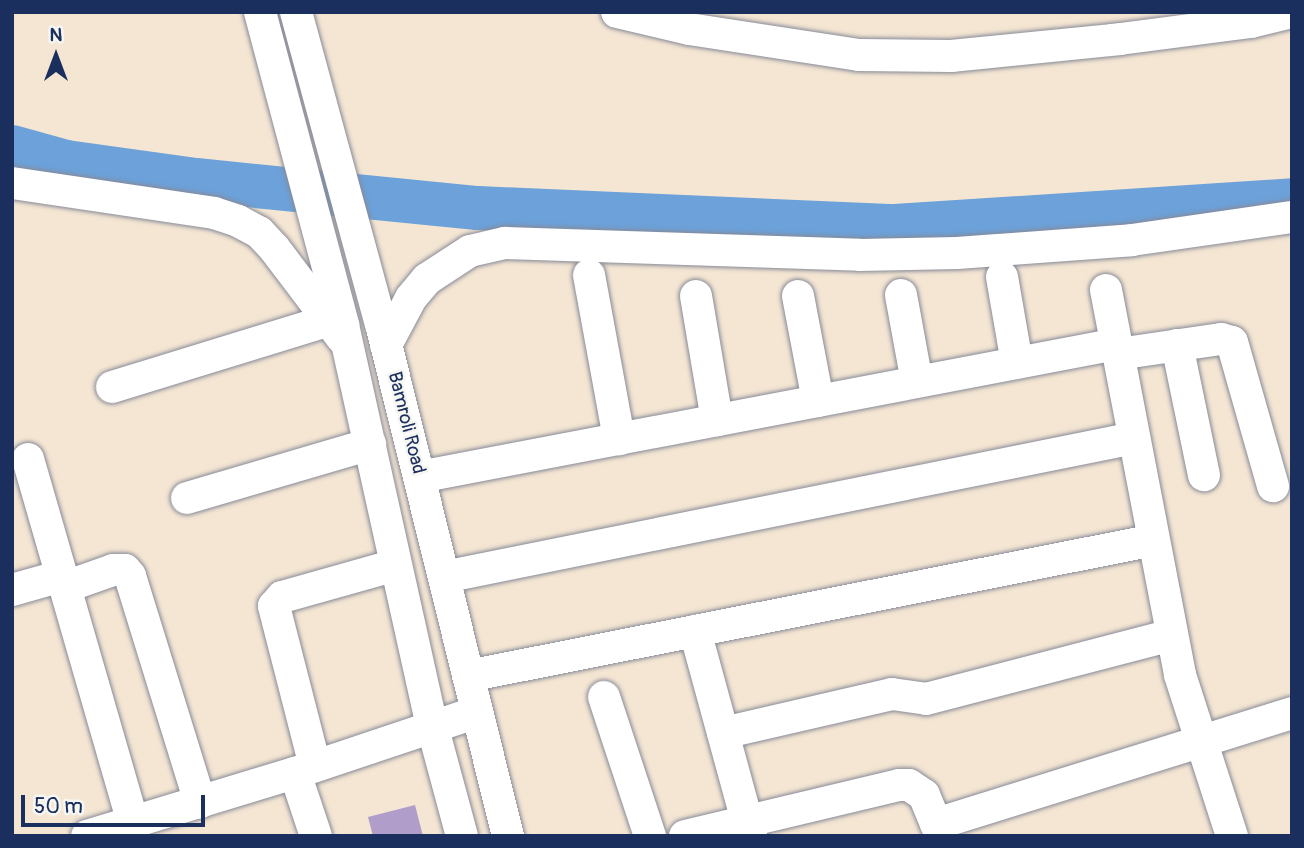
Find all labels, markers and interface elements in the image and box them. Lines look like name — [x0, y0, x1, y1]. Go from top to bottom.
north arrow — [21, 21, 91, 91]
text: N — [50, 23, 62, 47]
street label: Bamroli Road — [382, 370, 430, 476]
scale bar — [24, 782, 208, 826]
text: 50 m — [34, 793, 83, 820]

